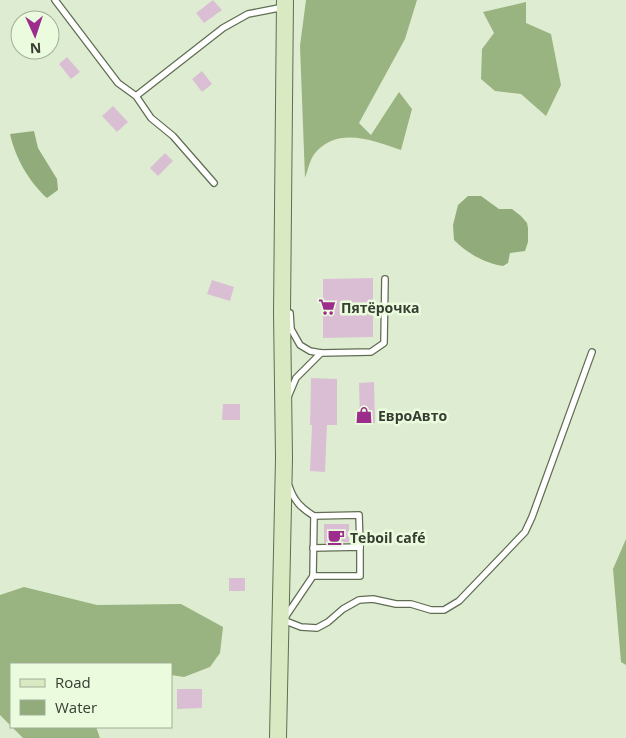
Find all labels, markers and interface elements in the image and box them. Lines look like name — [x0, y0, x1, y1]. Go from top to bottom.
north arrow — [10, 10, 60, 60]
text: N — [30, 39, 42, 58]
supermarket icon: Пятёрочка — [317, 297, 337, 317]
place label: Пятёрочка — [341, 298, 420, 317]
shop icon: ЕвроАвто — [354, 405, 374, 425]
place label: ЕвроАвто — [378, 406, 447, 425]
cafe icon: Teboil café — [326, 527, 346, 547]
place label: Teboil café — [350, 528, 425, 547]
legend — [10, 663, 172, 728]
text: Road — [55, 672, 91, 692]
text: Water — [55, 697, 97, 717]

